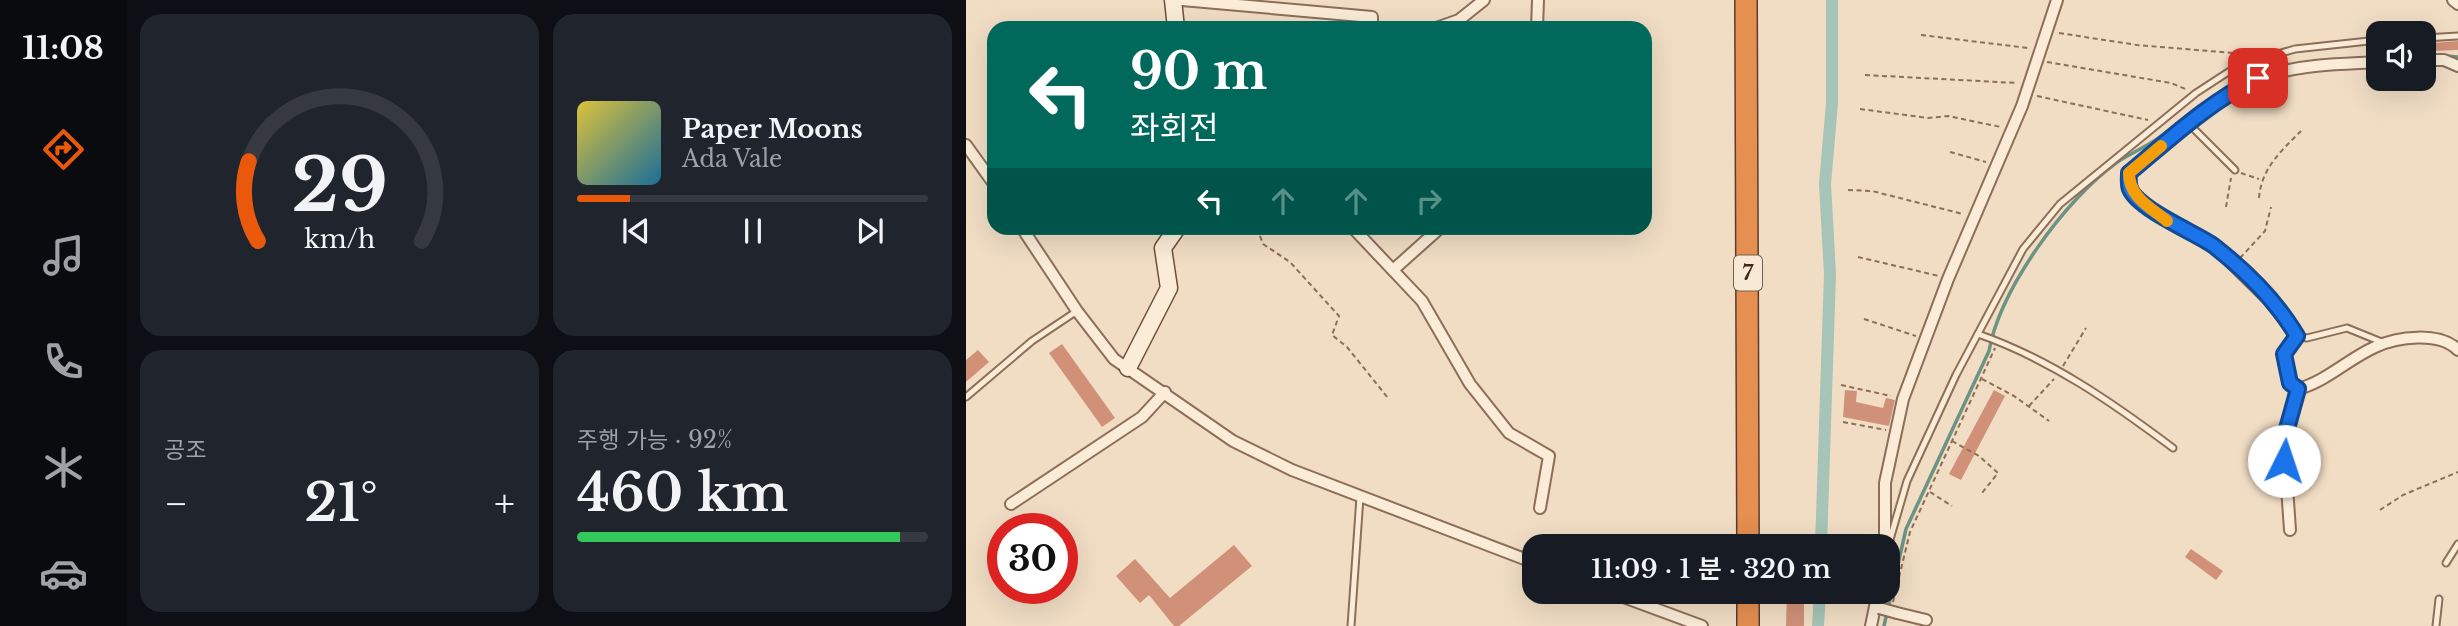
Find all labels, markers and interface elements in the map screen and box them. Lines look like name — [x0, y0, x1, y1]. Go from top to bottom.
map controls — [2366, 21, 2436, 91]
button: sound — [2366, 21, 2436, 91]
text: 11:08 — [22, 28, 104, 68]
text: 90 m — [1130, 41, 1267, 102]
pin — [2228, 48, 2288, 108]
icon: left — [1015, 49, 1106, 140]
icon: arrive — [2239, 59, 2277, 97]
text: 좌회전 — [1130, 108, 1218, 148]
text: Paper Moons — [682, 113, 863, 145]
icon: directions — [39, 125, 88, 174]
text: 29 — [291, 141, 388, 232]
text: Ada Vale — [682, 145, 782, 173]
icon: left — [1191, 182, 1229, 220]
icon: ahead — [1264, 182, 1302, 220]
icon: ahead — [1337, 182, 1375, 220]
icon: right — [1410, 182, 1448, 220]
icon: previous — [617, 212, 655, 250]
icon: pause — [734, 212, 772, 250]
icon: next — [851, 212, 889, 250]
text: km/h — [304, 224, 375, 255]
icon: music — [39, 231, 88, 280]
road number: 7 — [1734, 256, 1762, 290]
icon: phone — [39, 337, 88, 386]
position arrow — [2247, 424, 2321, 498]
text: 주행 가능 · 92% — [577, 426, 732, 454]
text: 공조 — [164, 436, 206, 464]
icon: climate — [39, 443, 88, 492]
text: 460 km — [577, 461, 788, 525]
text: 21° — [304, 471, 378, 535]
text: − — [164, 480, 188, 527]
text: + — [494, 480, 515, 527]
speed limit sign: 30 — [987, 513, 1078, 604]
icon: car — [39, 549, 88, 598]
text: 11:09 · 1 분 · 320 m — [1591, 553, 1831, 585]

